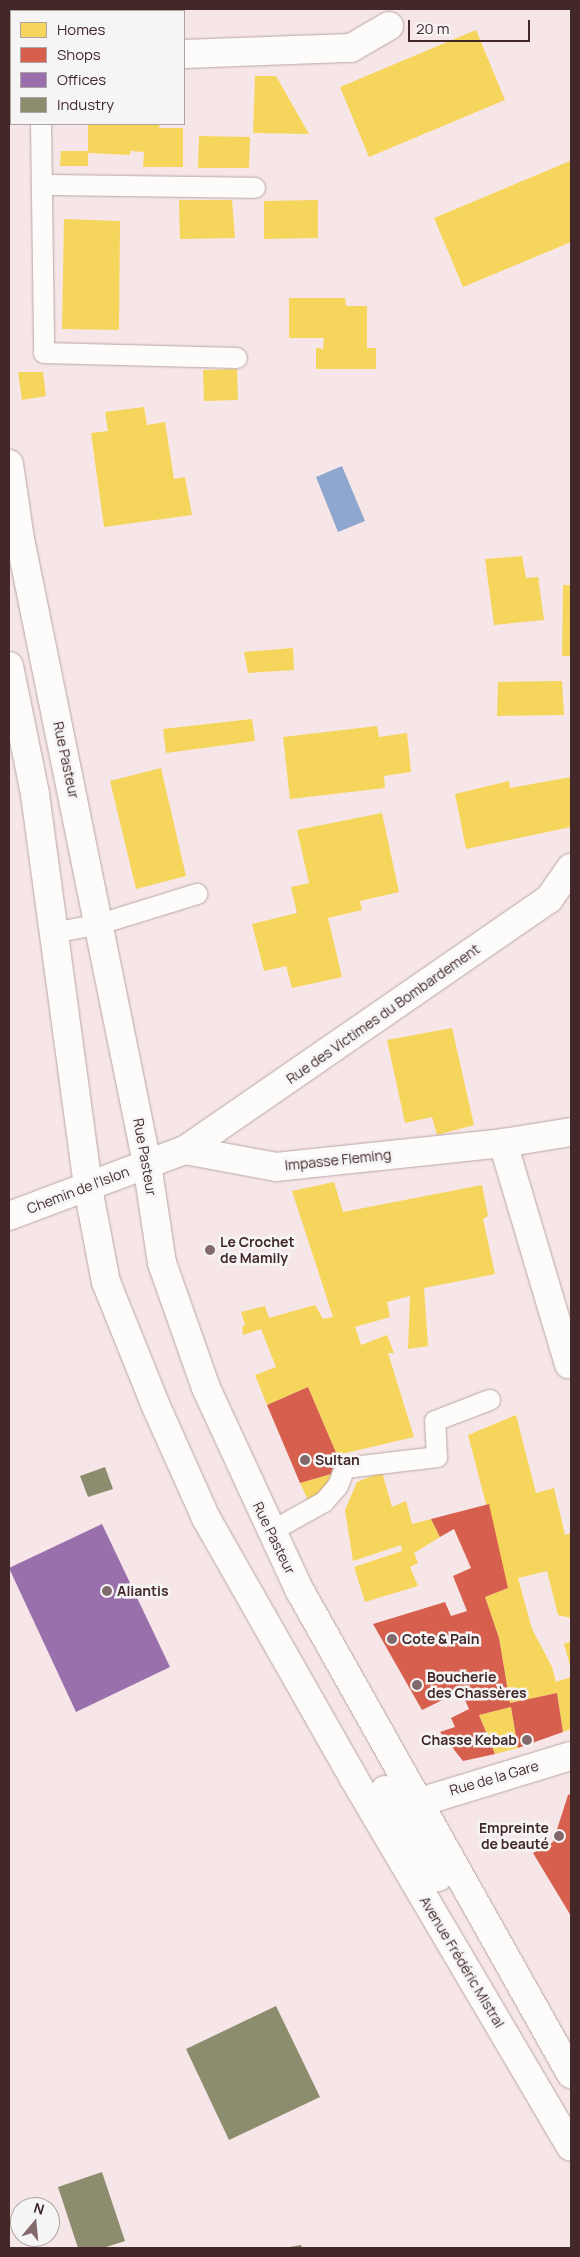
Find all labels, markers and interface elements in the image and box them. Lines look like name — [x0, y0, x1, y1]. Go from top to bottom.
legend — [10, 10, 185, 125]
scale bar — [410, 10, 532, 42]
text: 20 m — [416, 18, 449, 39]
text: Homes — [57, 19, 105, 40]
text: Shops — [57, 44, 101, 65]
text: Offices — [57, 69, 106, 90]
text: Industry — [57, 94, 114, 115]
street label: Rue Pasteur — [50, 720, 82, 800]
street label: Rue des Victimes du Bombardement — [283, 941, 483, 1087]
street label: Rue Pasteur — [130, 1117, 160, 1197]
street label: Impasse Fleming — [284, 1146, 392, 1174]
street label: Chemin de l'Islon — [24, 1163, 132, 1217]
place label: Le Crochet de Mamily — [220, 1234, 294, 1266]
marker: Le Crochet de Mamily — [204, 1244, 216, 1256]
place label: Sultan — [315, 1452, 360, 1468]
marker: Sultan — [299, 1454, 311, 1466]
street label: Rue Pasteur — [249, 1499, 299, 1577]
place label: Aliantis — [117, 1583, 169, 1599]
marker: Aliantis — [101, 1585, 113, 1597]
place label: Cote & Pain — [402, 1631, 480, 1647]
marker: Cote & Pain — [386, 1633, 398, 1645]
place label: Boucherie des Chassères — [427, 1669, 527, 1701]
marker: Boucherie des Chassères — [411, 1679, 423, 1691]
place label: Chasse Kebab — [421, 1732, 517, 1748]
marker: Chasse Kebab — [521, 1734, 533, 1746]
street label: Rue de la Gare — [447, 1757, 541, 1799]
place label: Empreinte de beauté — [479, 1820, 549, 1852]
marker: Empreinte de beauté — [553, 1830, 565, 1842]
street label: Avenue Frédéric Mistral — [416, 1893, 508, 2031]
north arrow — [10, 2197, 60, 2247]
text: N — [32, 2198, 47, 2219]

